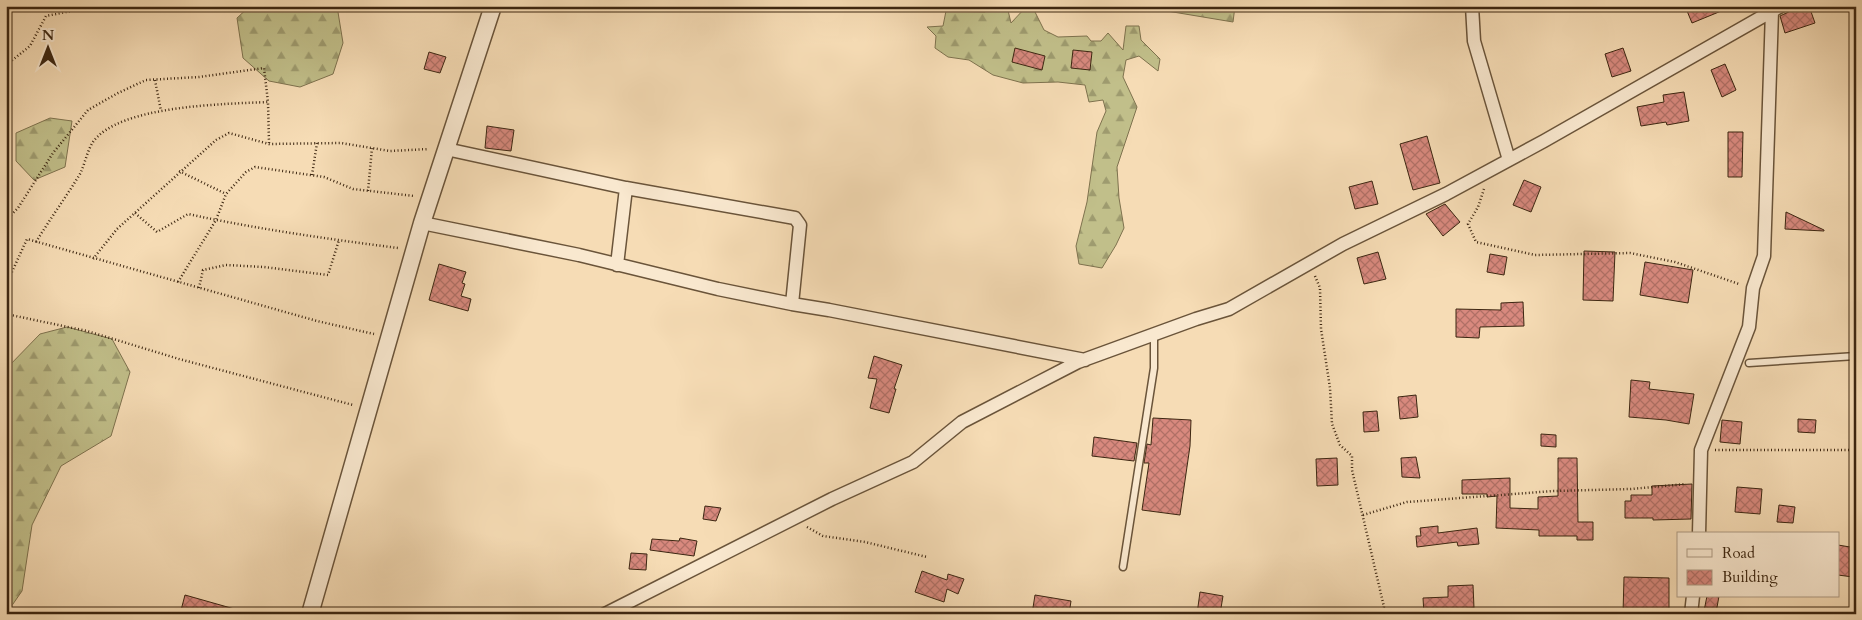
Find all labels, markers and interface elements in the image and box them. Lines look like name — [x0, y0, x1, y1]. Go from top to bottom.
north arrow — [22, 22, 72, 72]
text: N — [42, 26, 54, 45]
legend — [1677, 532, 1840, 598]
text: Road — [1722, 543, 1755, 563]
text: Building — [1722, 567, 1778, 587]

